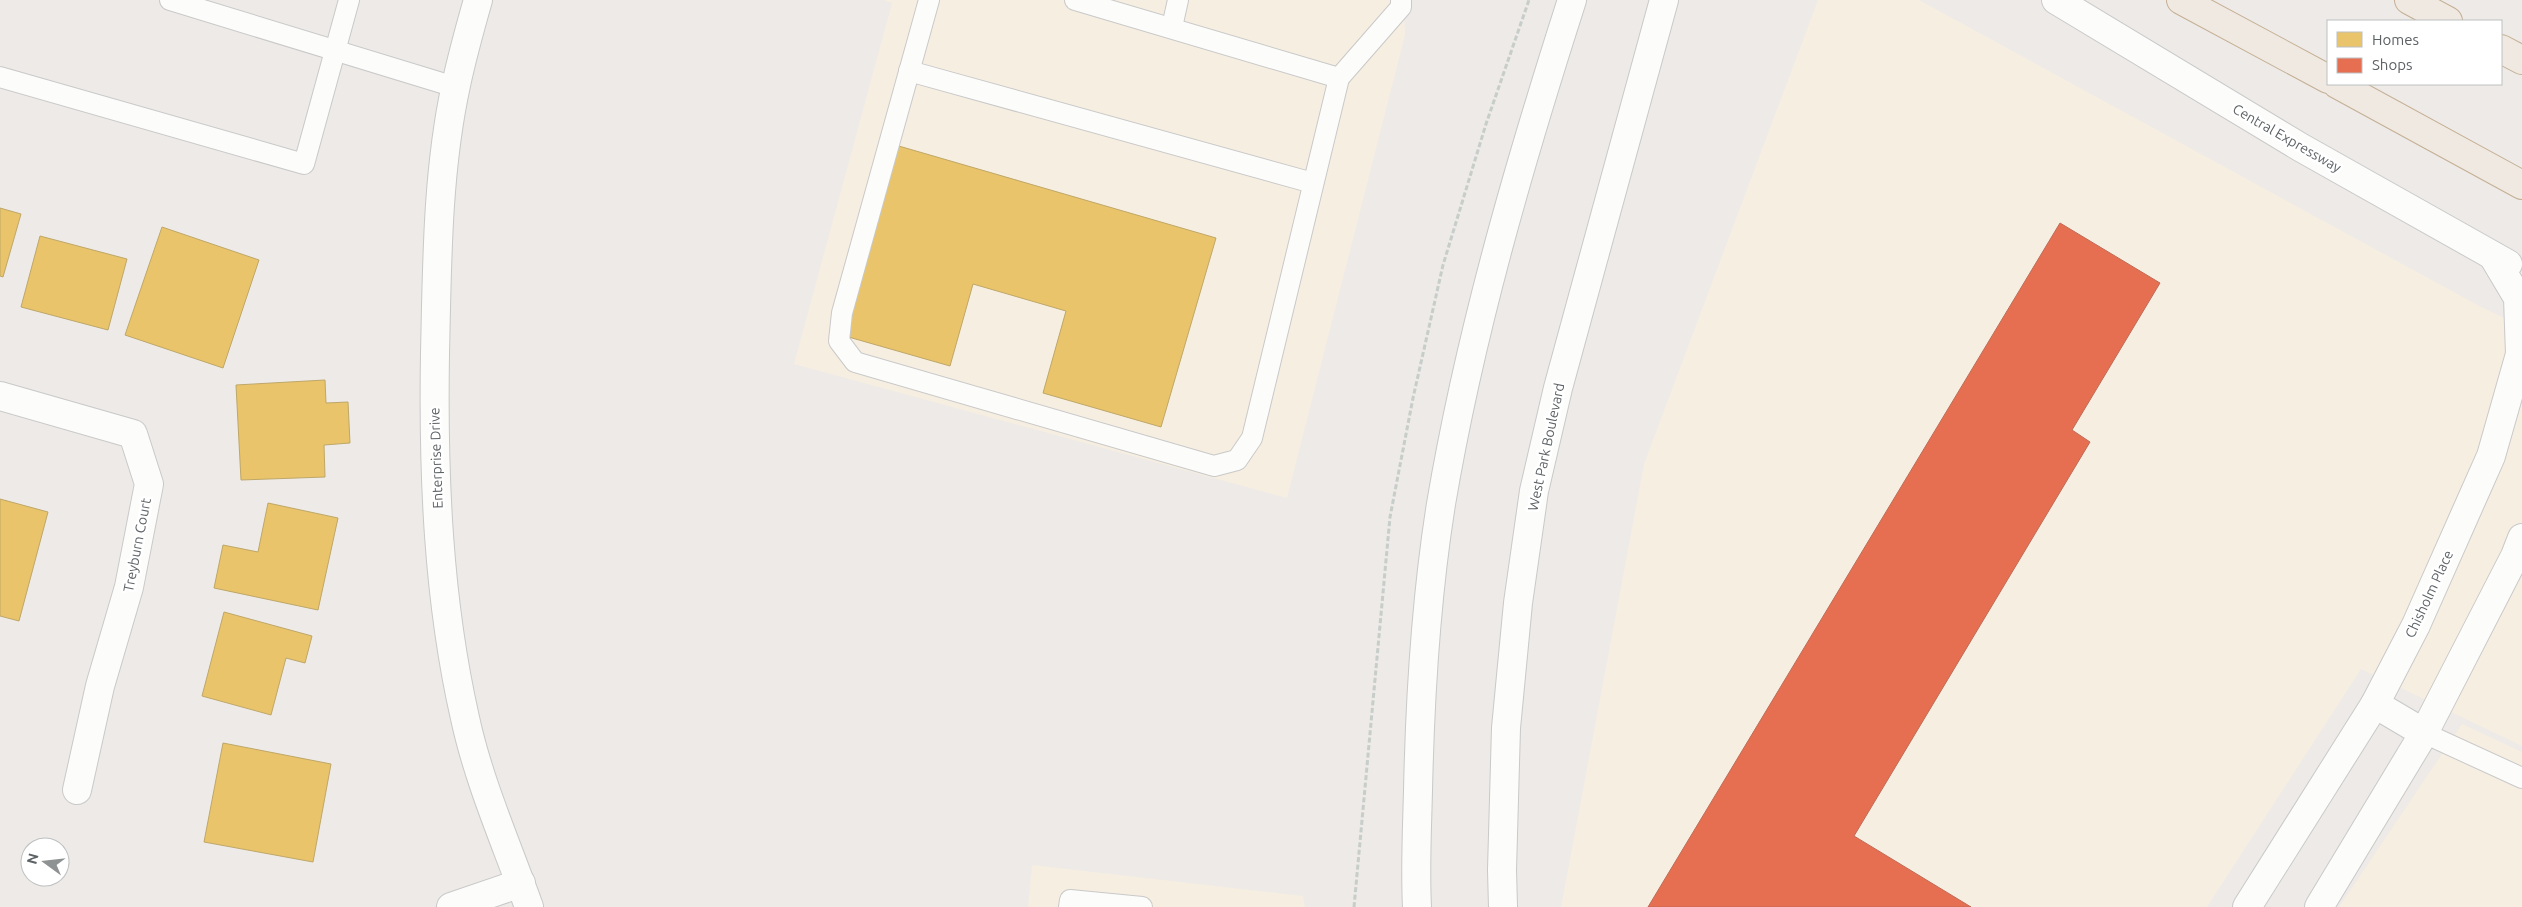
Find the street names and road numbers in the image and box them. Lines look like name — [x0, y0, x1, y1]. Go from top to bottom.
street label: Central Expressway — [2230, 100, 2344, 176]
street label: West Park Boulevard — [1525, 382, 1567, 512]
street label: Enterprise Drive — [426, 407, 446, 509]
street label: Treyburn Court — [120, 496, 154, 593]
street label: Chisholm Place — [2402, 548, 2456, 640]

